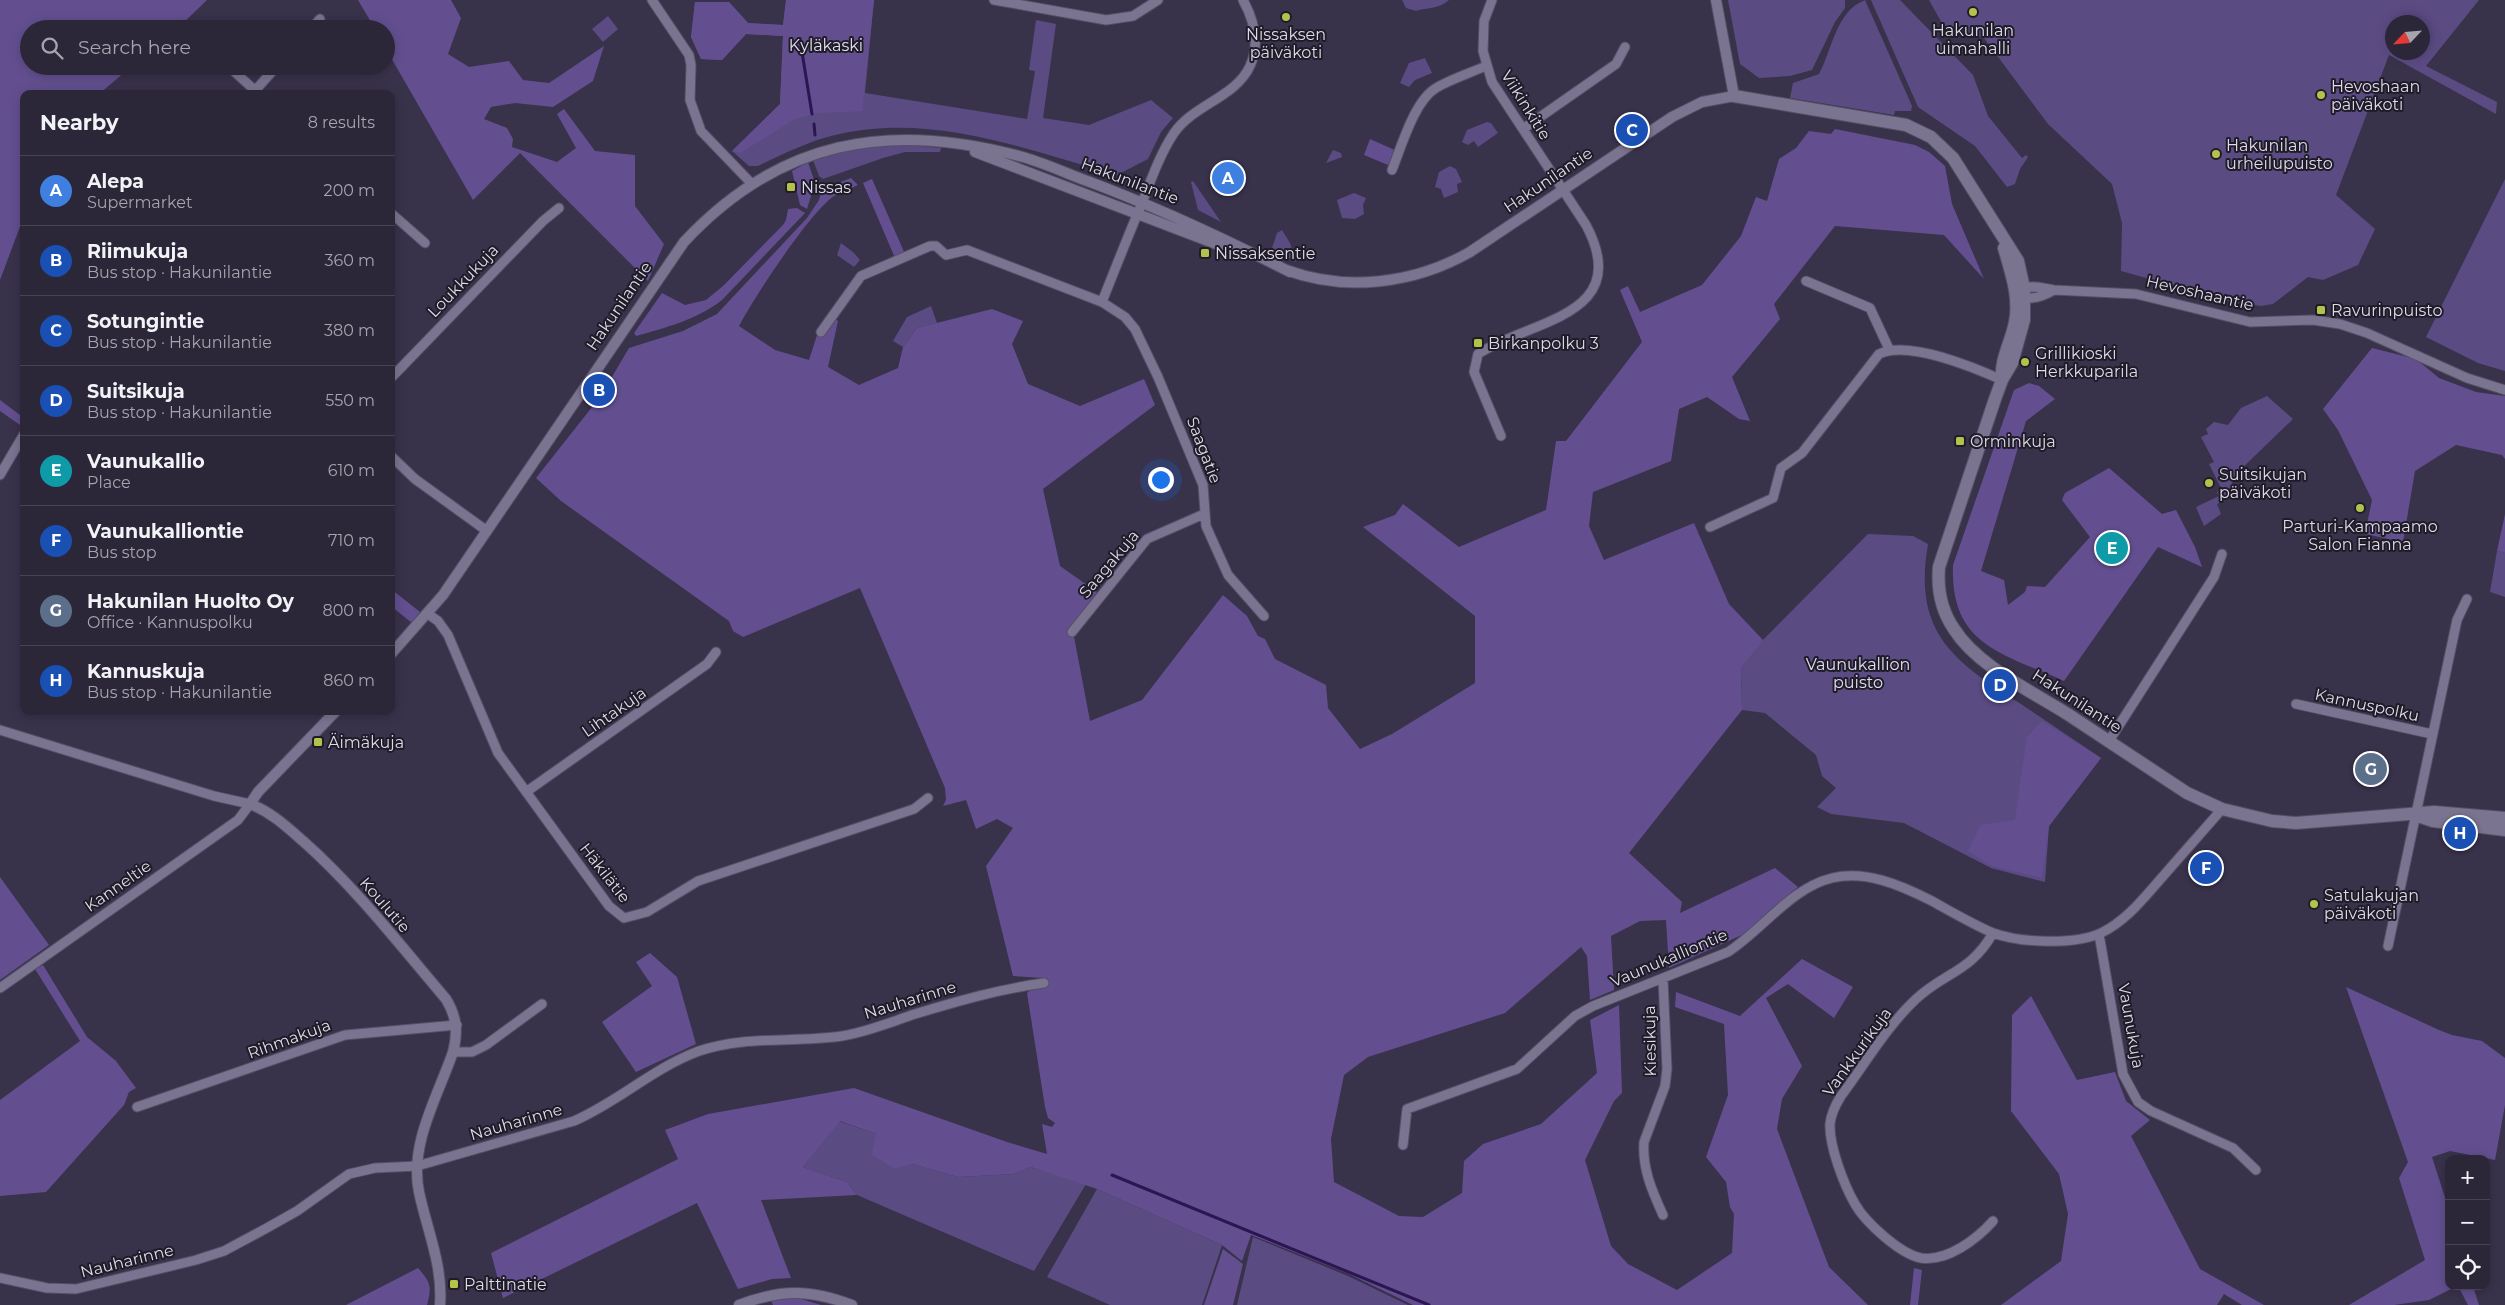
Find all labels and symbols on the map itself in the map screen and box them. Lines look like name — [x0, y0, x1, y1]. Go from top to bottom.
marker: Hakunilan uimahalli — [1967, 6, 1979, 18]
marker: Nissaksen päiväkoti — [1280, 11, 1292, 23]
north arrow — [2385, 15, 2430, 60]
place label: Hakunilan uimahalli — [1932, 21, 2014, 58]
place label: Nissaksen päiväkoti — [1246, 25, 1326, 62]
park label: Kyläkaski — [789, 36, 863, 55]
street label: Viikinkitie — [1497, 67, 1555, 143]
place label: Hevoshaan päiväkoti — [2331, 77, 2420, 114]
marker: Hevoshaan päiväkoti — [2315, 89, 2327, 101]
pin: C — [1616, 111, 1648, 149]
place label: Hakunilan urheilupuisto — [2226, 136, 2333, 173]
street label: Hakunilantie — [1500, 143, 1596, 217]
marker: Hakunilan urheilupuisto — [2210, 148, 2222, 160]
street label: Hakunilantie — [1079, 154, 1181, 208]
pin: A — [1212, 159, 1244, 197]
place label: Nissas — [801, 178, 851, 197]
marker: Nissas — [785, 181, 797, 193]
street label: Loukkukuja — [424, 241, 502, 321]
place label: Nissaksentie — [1215, 244, 1315, 263]
marker: Nissaksentie — [1199, 247, 1211, 259]
street label: Hakunilantie — [582, 258, 656, 354]
street label: Hevoshaantie — [2144, 271, 2256, 315]
place label: Ravurinpuisto — [2331, 301, 2443, 320]
marker: Ravurinpuisto — [2315, 304, 2327, 316]
place label: Birkanpolku 3 — [1488, 334, 1599, 353]
marker: Birkanpolku 3 — [1472, 337, 1484, 349]
place label: Grillikioski Herkkuparila — [2035, 344, 2138, 381]
marker: Grillikioski Herkkuparila — [2019, 356, 2031, 368]
pin: B — [583, 371, 615, 409]
street label: Saagatie — [1183, 414, 1225, 486]
place label: Orminkuja — [1970, 432, 2056, 451]
marker: Orminkuja — [1954, 435, 1966, 447]
place label: Suitsikujan päiväkoti — [2219, 465, 2307, 502]
your location — [1148, 467, 1174, 493]
marker: Suitsikujan päiväkoti — [2203, 477, 2215, 489]
marker: Parturi-Kampaamo Salon Fianna — [2354, 502, 2366, 514]
place label: Parturi-Kampaamo Salon Fianna — [2282, 517, 2438, 554]
street label: Saagakuja — [1075, 526, 1143, 602]
pin: E — [2096, 529, 2128, 567]
park label: Vaunukallion puisto — [1806, 655, 1910, 692]
street label: Hakunilantie — [2029, 665, 2125, 737]
pin: D — [1984, 666, 2016, 704]
street label: Lihtakuja — [578, 683, 650, 741]
street label: Kannuspolku — [2313, 685, 2421, 725]
place label: Äimäkuja — [328, 732, 404, 752]
marker: Äimäkuja — [312, 736, 324, 748]
pin: G — [2355, 750, 2387, 788]
pin: H — [2444, 814, 2476, 852]
street label: Häkilätie — [576, 839, 634, 907]
pin: F — [2190, 849, 2222, 887]
street label: Kanneltie — [81, 856, 155, 916]
street label: Koulutie — [356, 873, 414, 937]
place label: Satulakujan päiväkoti — [2324, 886, 2419, 923]
marker: Satulakujan päiväkoti — [2308, 898, 2320, 910]
street label: Vaunukalliontie — [1608, 925, 1730, 991]
street label: Nauharinne — [862, 977, 958, 1023]
street label: Vaunukuja — [2114, 982, 2148, 1070]
street label: Vankkurikuja — [1818, 1004, 1896, 1100]
street label: Kiesikuja — [1640, 1005, 1660, 1077]
street label: Rihmakuja — [245, 1015, 333, 1063]
street label: Nauharinne — [468, 1100, 564, 1144]
street label: Nauharinne — [78, 1240, 176, 1282]
place label: Palttinatie — [464, 1275, 547, 1294]
marker: Palttinatie — [448, 1278, 460, 1290]

